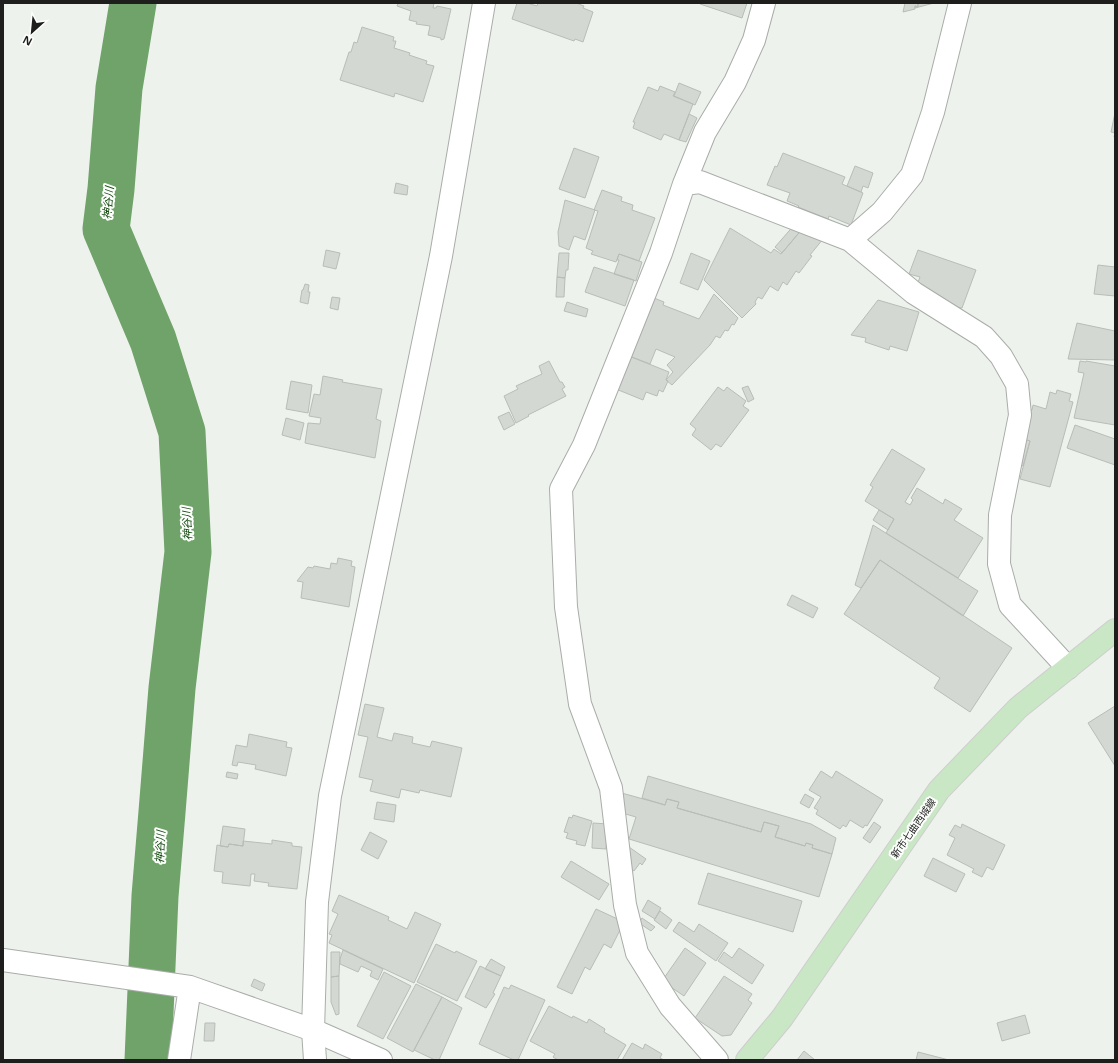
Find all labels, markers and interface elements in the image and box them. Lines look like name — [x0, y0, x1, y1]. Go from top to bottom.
north arrow — [12, 12, 52, 52]
text: N — [20, 33, 35, 50]
water label: 神谷川 — [99, 185, 116, 220]
water label: 神谷川 — [178, 506, 195, 541]
street label: 新市七曲西城線 — [887, 795, 939, 861]
water label: 神谷川 — [151, 829, 168, 864]

